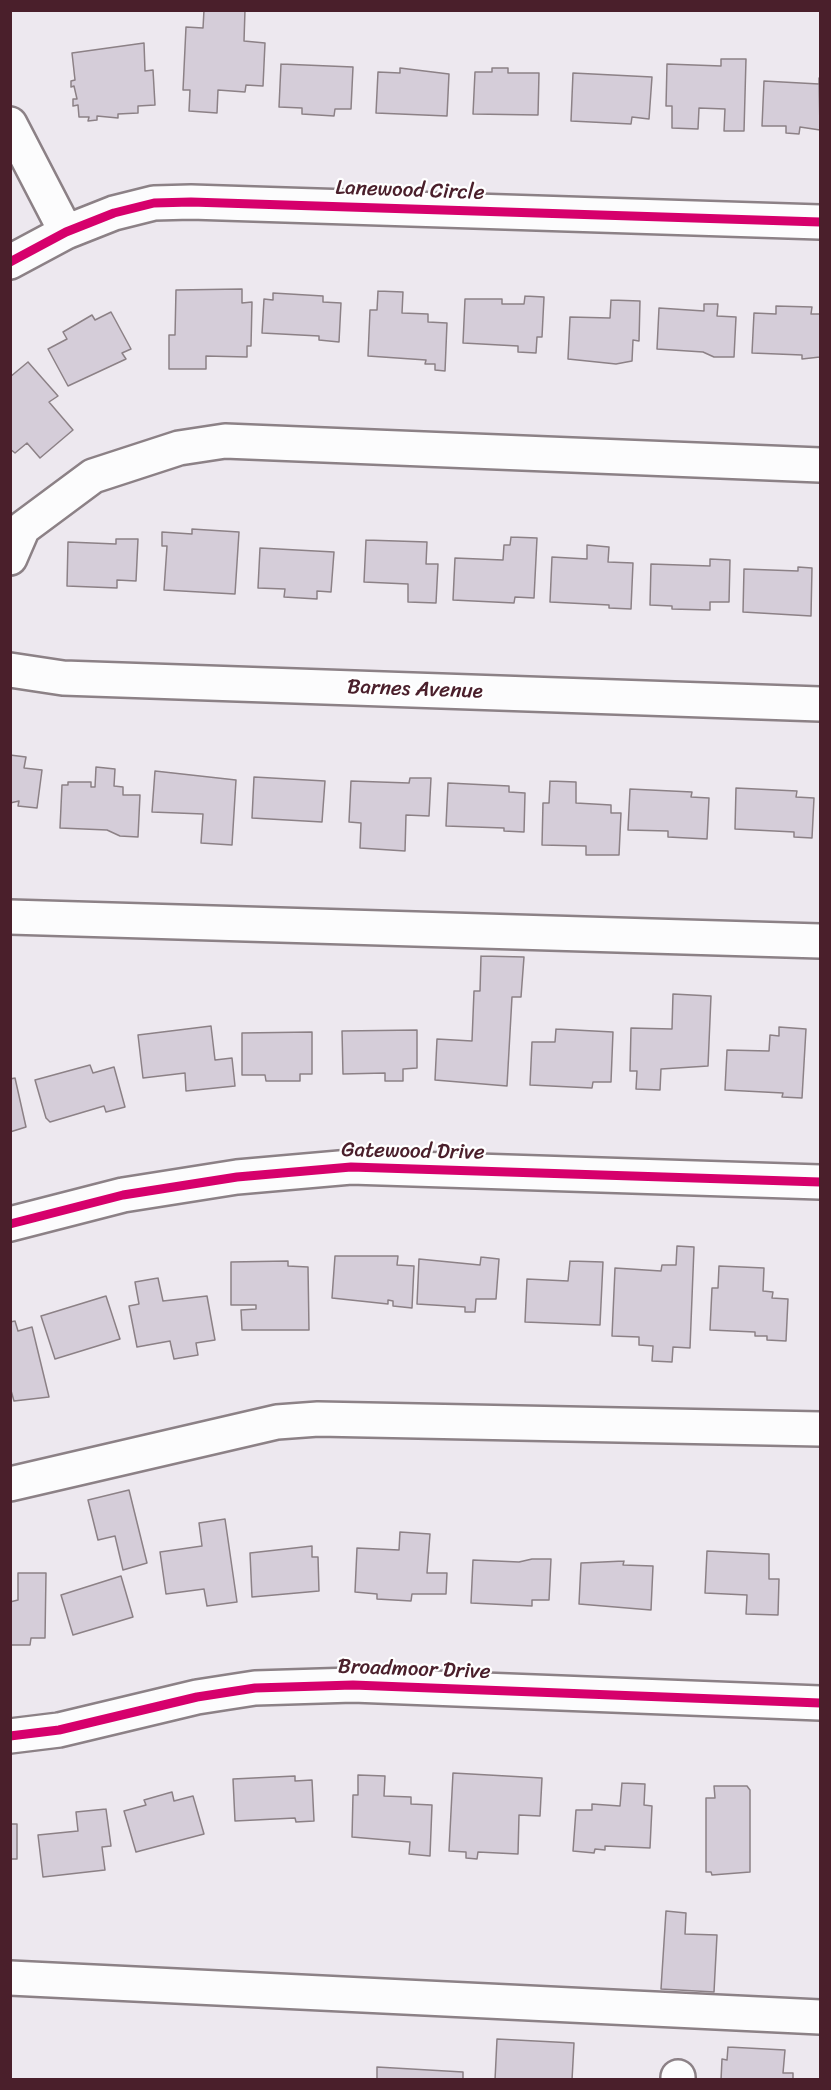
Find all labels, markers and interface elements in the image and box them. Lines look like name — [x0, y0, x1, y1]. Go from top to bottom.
street label: Lanewood Circle — [335, 176, 485, 206]
street label: Barnes Avenue — [347, 675, 483, 705]
street label: Gatewood Drive — [341, 1138, 485, 1166]
street label: Broadmoor Drive — [337, 1655, 491, 1685]

